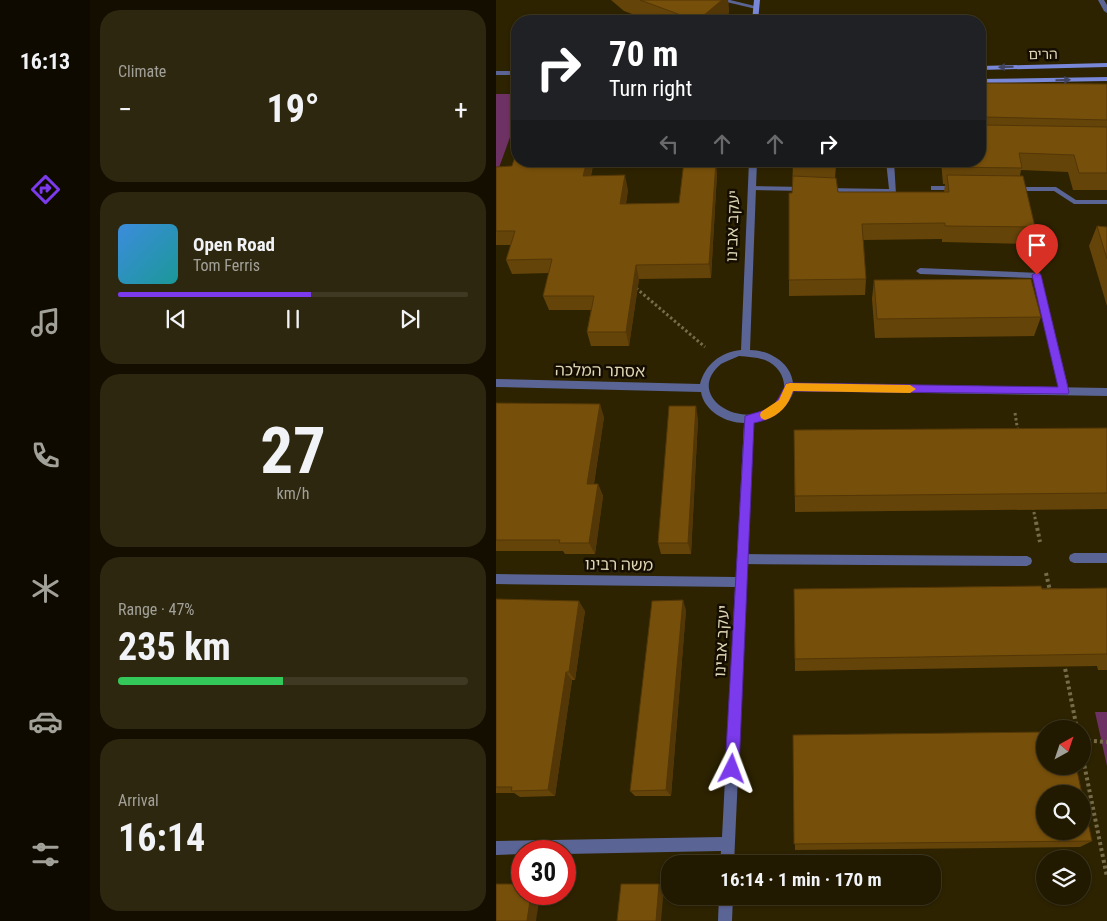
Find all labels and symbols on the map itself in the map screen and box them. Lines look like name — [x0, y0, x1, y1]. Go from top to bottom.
street label: הרים — [1028, 46, 1058, 62]
one-way arrow — [997, 63, 1013, 71]
one-way arrow — [1056, 76, 1072, 84]
street label: יעקב אבינו — [722, 190, 743, 262]
pin — [1016, 224, 1058, 275]
street label: אסתר המלכה — [555, 360, 645, 381]
street label: משה רבינו — [585, 554, 653, 575]
street label: יעקב אבינו — [710, 605, 733, 677]
north arrow — [1036, 720, 1091, 775]
position arrow — [705, 742, 757, 794]
speed limit sign: 30 — [511, 840, 576, 905]

